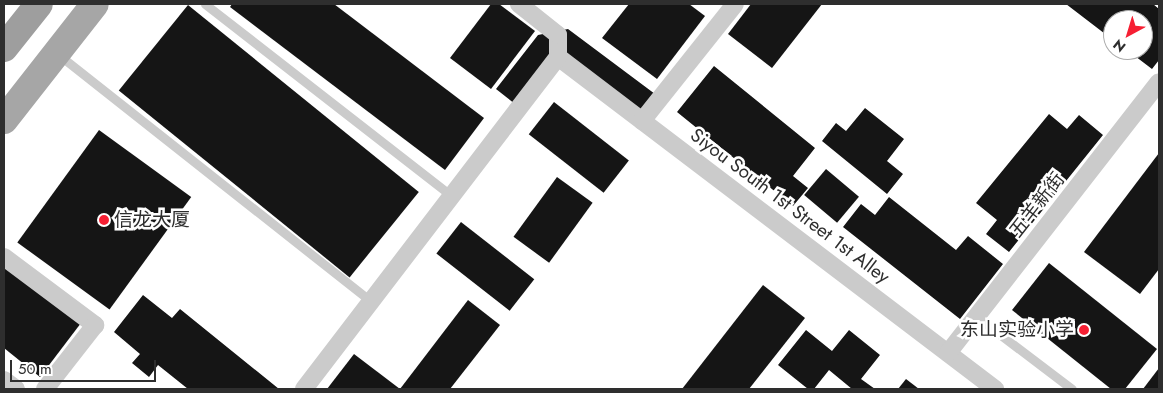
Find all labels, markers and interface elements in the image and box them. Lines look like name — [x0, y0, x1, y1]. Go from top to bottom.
north arrow — [1103, 10, 1153, 60]
text: N — [1109, 35, 1130, 57]
street label: Siyou South 1st Street 1st Alley — [686, 124, 894, 288]
street label: 五羊新街 — [1005, 168, 1069, 242]
place label: 信龙大厦 — [114, 209, 190, 231]
marker: 信龙大厦 — [98, 214, 110, 226]
place label: 东山实验小学 — [960, 319, 1074, 341]
marker: 东山实验小学 — [1078, 324, 1090, 336]
scale bar — [12, 350, 159, 382]
text: 50 m — [18, 358, 52, 380]

